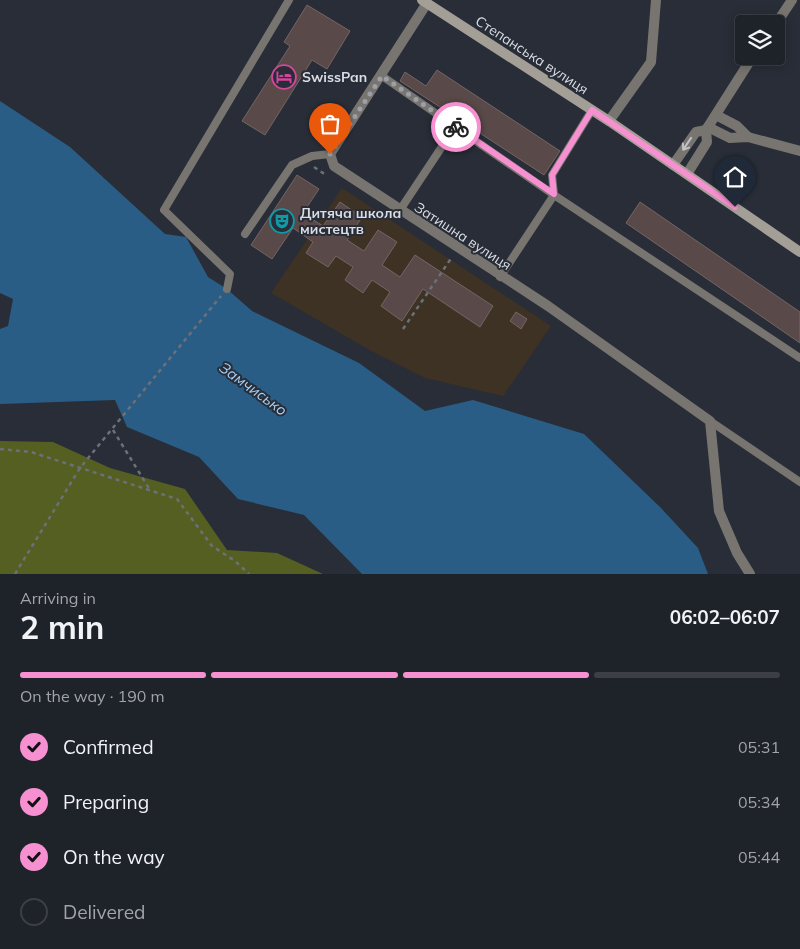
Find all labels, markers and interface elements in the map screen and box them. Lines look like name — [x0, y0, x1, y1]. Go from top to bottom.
street label: Степанська вулиця — [472, 12, 592, 98]
map controls — [735, 15, 785, 65]
button: layers — [735, 15, 785, 65]
hotel icon: SwissPan — [271, 64, 297, 90]
place label: SwissPan — [302, 68, 367, 86]
courier — [431, 102, 481, 152]
pin — [309, 103, 351, 154]
icon: bag — [316, 110, 344, 138]
icon: bike — [442, 113, 470, 141]
one-way arrow — [682, 137, 692, 151]
pin — [714, 156, 756, 207]
icon: home — [721, 163, 749, 191]
street label: Затишна вулиця — [411, 198, 515, 274]
place label: Дитяча школа мистецтв — [300, 204, 401, 238]
theatre icon: Дитяча школа мистецтв — [269, 208, 295, 234]
water label: Замчисько — [216, 358, 291, 420]
text: Arriving in — [20, 588, 96, 608]
text: 06:02–06:07 — [670, 605, 780, 629]
text: 2 min — [20, 607, 104, 647]
text: On the way · 190 m — [20, 686, 165, 706]
icon: check — [20, 733, 48, 761]
text: Confirmed — [63, 735, 154, 759]
text: 05:31 — [738, 737, 780, 757]
icon: check — [20, 788, 48, 816]
text: Preparing — [63, 790, 149, 814]
text: 05:34 — [738, 792, 780, 812]
icon: check — [20, 843, 48, 871]
text: On the way — [63, 845, 165, 869]
text: 05:44 — [738, 847, 780, 867]
text: Delivered — [63, 900, 145, 924]

